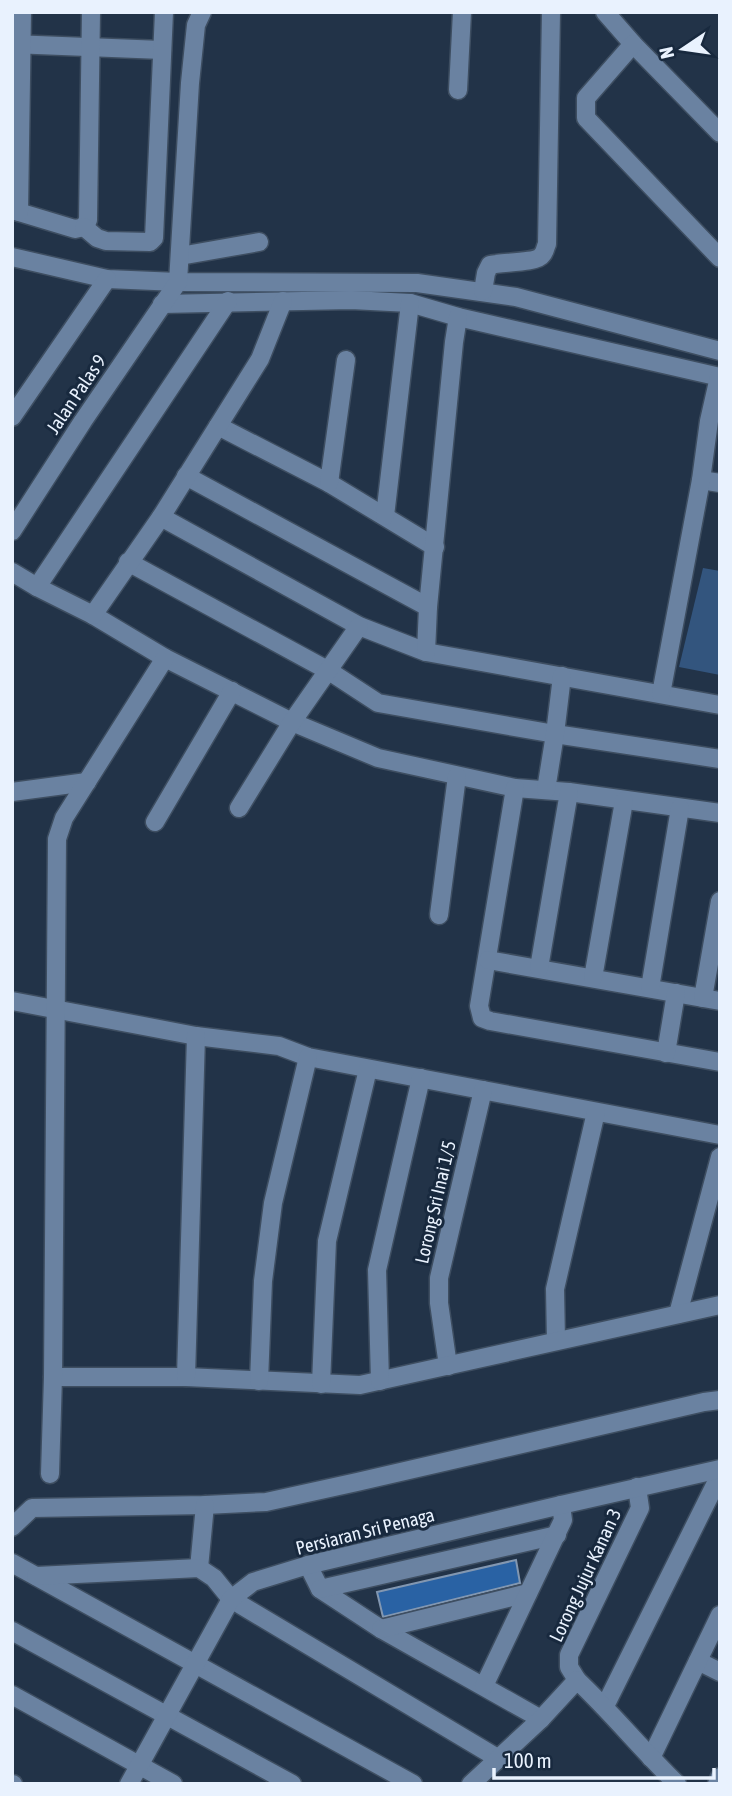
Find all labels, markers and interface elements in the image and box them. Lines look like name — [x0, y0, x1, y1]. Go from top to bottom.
north arrow — [648, 14, 718, 84]
text: N — [654, 45, 678, 61]
street label: Jalan Palas 9 — [42, 350, 110, 438]
street label: Lorong Sri Inai 1/5 — [410, 1138, 460, 1266]
street label: Persiaran Sri Penaga — [293, 1503, 437, 1559]
street label: Lorong Jujur Kanan 3 — [545, 1505, 625, 1645]
scale bar — [494, 1736, 714, 1780]
text: 100 m — [504, 1748, 552, 1772]

